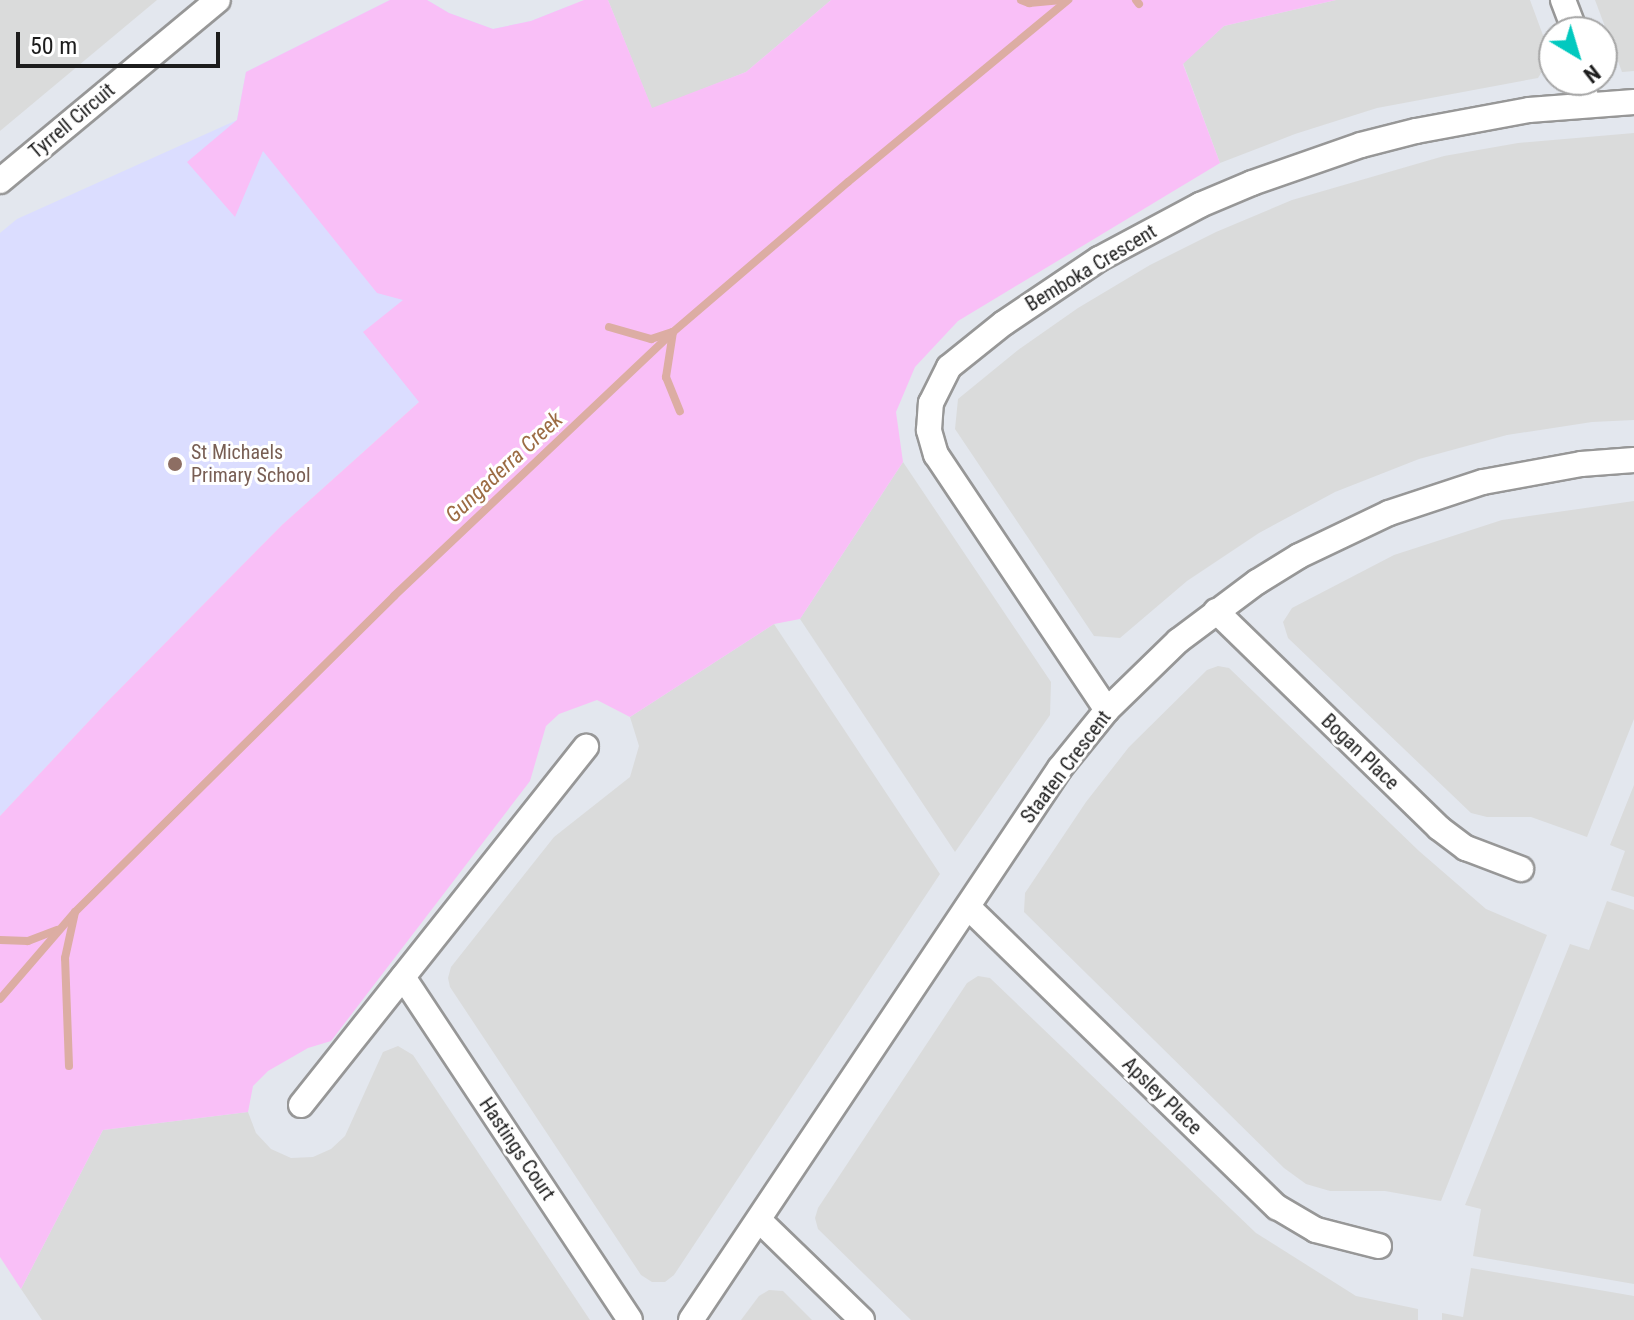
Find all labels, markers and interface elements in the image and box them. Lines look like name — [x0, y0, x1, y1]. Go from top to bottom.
scale bar — [20, 16, 224, 66]
north arrow — [1538, 16, 1618, 96]
text: 50 m — [30, 32, 77, 60]
text: N — [1579, 60, 1605, 88]
street label: Tyrrell Circuit — [24, 78, 120, 164]
street label: Bemboka Crescent — [1021, 219, 1161, 317]
water label: Gungaderra Creek — [440, 406, 568, 528]
place label: St Michaels Primary School — [191, 440, 311, 487]
marker: St Michaels Primary School — [166, 455, 184, 473]
street label: Staaten Crescent — [1016, 706, 1116, 828]
street label: Bogan Place — [1316, 709, 1404, 795]
street label: Apsley Place — [1117, 1052, 1207, 1140]
street label: Hastings Court — [474, 1093, 560, 1205]

